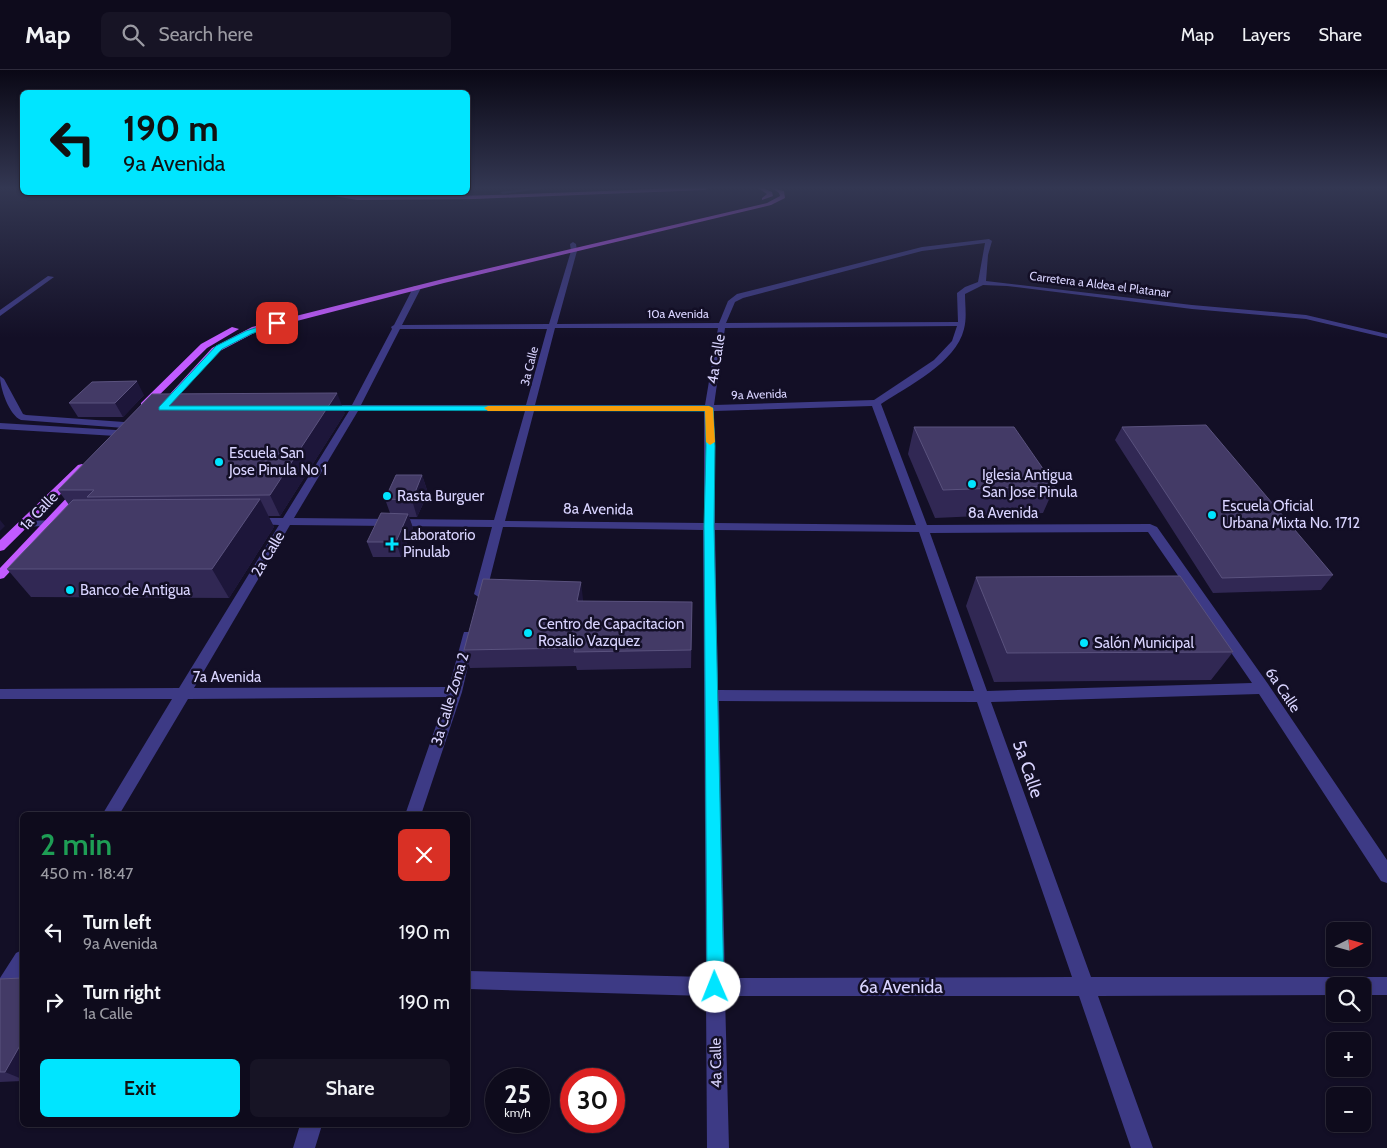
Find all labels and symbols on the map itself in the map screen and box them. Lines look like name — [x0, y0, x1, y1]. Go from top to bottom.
street label: Carretera a Aldea el Platanar — [1029, 268, 1172, 300]
pin — [256, 302, 298, 344]
street label: 10a Avenida — [647, 306, 709, 321]
street label: 4a Calle — [703, 332, 729, 385]
street label: 3a Calle — [517, 345, 541, 387]
street label: 9a Avenida — [731, 386, 787, 402]
place label: Escuela San Jose Pinula No 1 — [228, 444, 327, 479]
marker: Escuela San Jose Pinula No 1 — [213, 456, 225, 468]
place label: Iglesia Antigua San Jose Pinula — [982, 466, 1078, 501]
marker: Iglesia Antigua San Jose Pinula — [966, 478, 978, 490]
place label: Rasta Burguer — [397, 487, 484, 505]
street label: 1a Calle — [16, 488, 62, 534]
marker: Rasta Burguer — [381, 490, 393, 502]
place label: Escuela Oficial Urbana Mixta No. 1712 — [1222, 497, 1360, 532]
street label: 8a Avenida — [563, 499, 634, 519]
street label: 8a Avenida — [968, 504, 1039, 522]
marker: Escuela Oficial Urbana Mixta No. 1712 — [1206, 509, 1218, 521]
place label: Laboratorio Pinulab — [403, 526, 475, 561]
street label: 2a Calle — [248, 528, 289, 580]
marker: Laboratorio Pinulab — [385, 537, 399, 551]
place label: Banco de Antigua — [80, 581, 191, 599]
marker: Banco de Antigua — [64, 584, 76, 596]
place label: Centro de Capacitacion Rosalio Vazquez — [538, 615, 684, 650]
marker: Centro de Capacitacion Rosalio Vazquez — [522, 627, 534, 639]
place label: Salón Municipal — [1094, 634, 1194, 652]
marker: Salón Municipal — [1078, 637, 1090, 649]
street label: 3a Calle Zona 2 — [427, 650, 473, 748]
street label: 6a Calle — [1261, 664, 1305, 716]
street label: 7a Avenida — [193, 668, 262, 686]
street label: 5a Calle — [1008, 737, 1048, 801]
north arrow — [1326, 922, 1371, 968]
position arrow — [688, 960, 740, 1012]
street label: 6a Avenida — [859, 976, 943, 998]
street label: 4a Calle — [707, 1037, 725, 1088]
speed limit sign: 30 — [560, 1068, 625, 1133]

